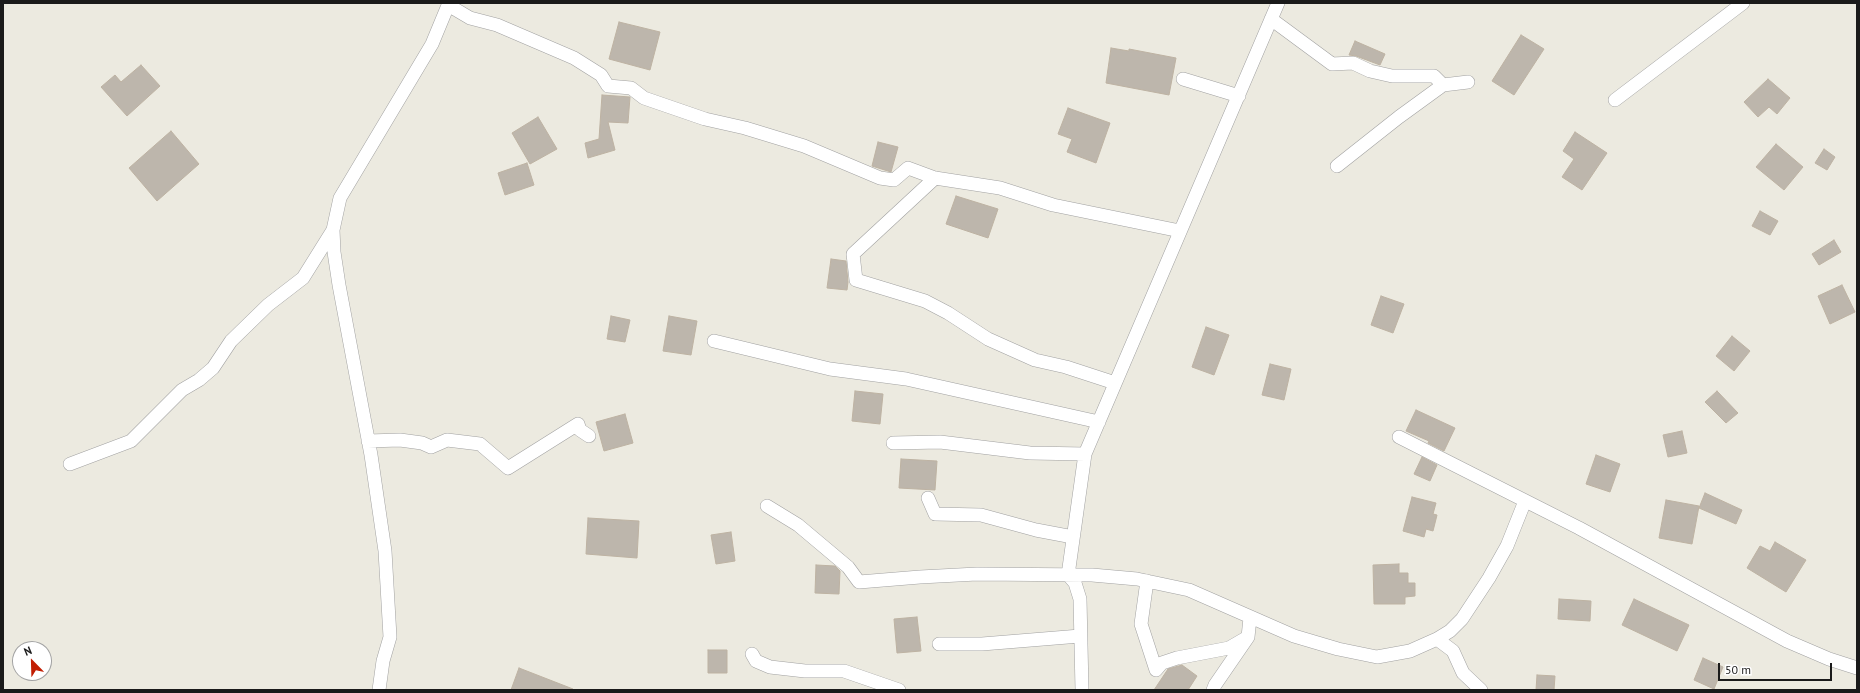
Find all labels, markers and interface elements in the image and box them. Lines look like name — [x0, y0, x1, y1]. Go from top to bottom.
north arrow — [12, 641, 52, 681]
text: N — [22, 643, 34, 659]
scale bar — [1720, 655, 1834, 681]
text: 50 m — [1725, 662, 1751, 677]

